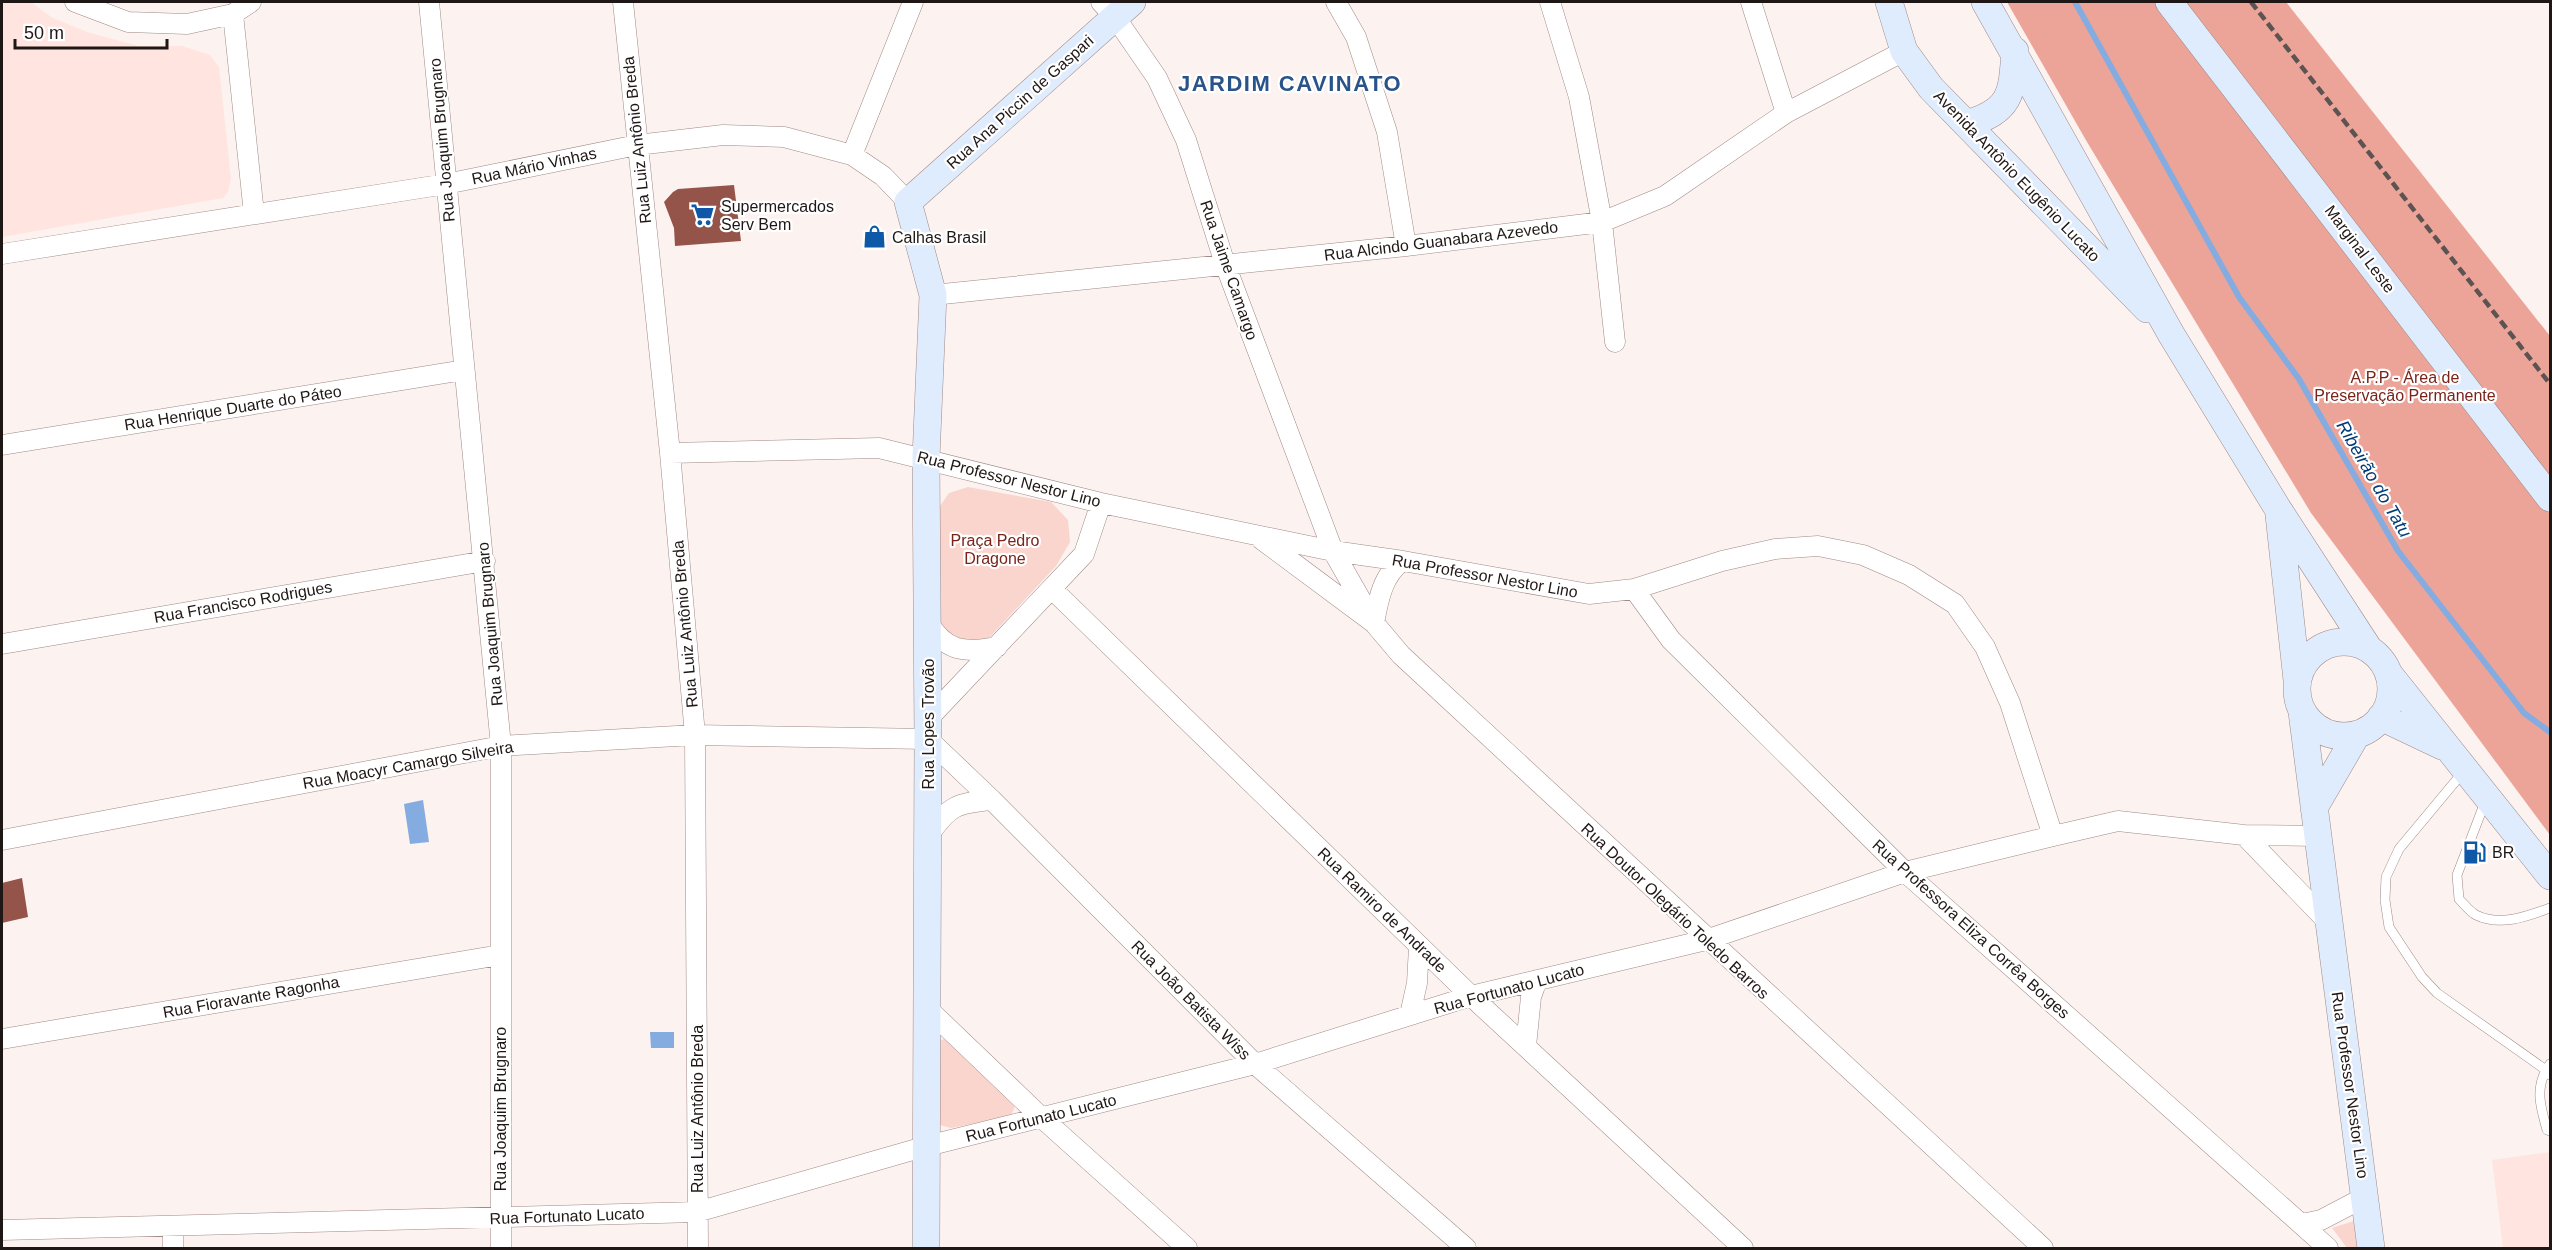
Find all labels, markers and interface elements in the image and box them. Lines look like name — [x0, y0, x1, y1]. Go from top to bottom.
scale bar — [15, 12, 166, 50]
text: 50 m — [24, 23, 64, 43]
street label: Rua Ana Piccin de Gaspari — [943, 32, 1097, 172]
street label: Rua Luiz Antônio Breda — [620, 55, 654, 224]
street label: Rua Joaquim Brugnaro — [426, 57, 458, 223]
district label: JARDIM CAVINATO — [1178, 71, 1402, 96]
street label: Avenida Antônio Eugênio Lucato — [1931, 87, 2103, 265]
street label: Rua Mário Vinhas — [470, 144, 598, 188]
place label: Supermercados Serv Bem — [721, 198, 834, 233]
street label: Rua Jaime Camargo — [1197, 198, 1261, 342]
supermarket icon: Supermercados Serv Bem — [690, 202, 716, 228]
street label: Marginal Leste — [2322, 202, 2398, 296]
street label: Rua Alcindo Guanabara Azevedo — [1323, 218, 1559, 264]
shop icon: Calhas Brasil — [861, 224, 887, 250]
place label: Calhas Brasil — [892, 229, 986, 246]
park label: A.P.P - Área de Preservação Permanente — [2314, 368, 2496, 404]
street label: Rua Henrique Duarte do Páteo — [123, 382, 343, 434]
water label: Ribeirão do Tatu — [2332, 417, 2416, 541]
street label: Rua Professor Nestor Lino — [915, 448, 1103, 510]
park label: Praça Pedro Dragone — [951, 532, 1040, 567]
street label: Rua Luiz Antônio Breda — [669, 539, 701, 708]
street label: Rua Joaquim Brugnaro — [474, 541, 506, 707]
street label: Rua Professor Nestor Lino — [1391, 551, 1579, 601]
street label: Rua Francisco Rodrigues — [153, 578, 333, 626]
street label: Rua Lopes Trovão — [920, 659, 937, 789]
street label: Rua Moacyr Camargo Silveira — [301, 738, 515, 792]
street label: Rua Doutor Olegário Toledo Barros — [1578, 820, 1772, 1002]
street label: Rua Professora Eliza Corrêa Borges — [1869, 836, 2073, 1022]
fuel station icon: BR — [2461, 839, 2487, 865]
street label: Rua Ramiro de Andrade — [1314, 844, 1450, 976]
place label: BR — [2492, 844, 2514, 861]
street label: Rua João Batista Wiss — [1128, 937, 1254, 1063]
street label: Rua Fortunato Lucato — [1432, 961, 1586, 1017]
street label: Rua Fioravante Ragonha — [161, 973, 341, 1021]
street label: Rua Professor Nestor Lino — [2328, 990, 2372, 1180]
street label: Rua Luiz Antônio Breda — [689, 1025, 706, 1193]
street label: Rua Joaquim Brugnaro — [492, 1027, 509, 1191]
street label: Rua Fortunato Lucato — [964, 1091, 1118, 1145]
street label: Rua Fortunato Lucato — [489, 1205, 645, 1227]

